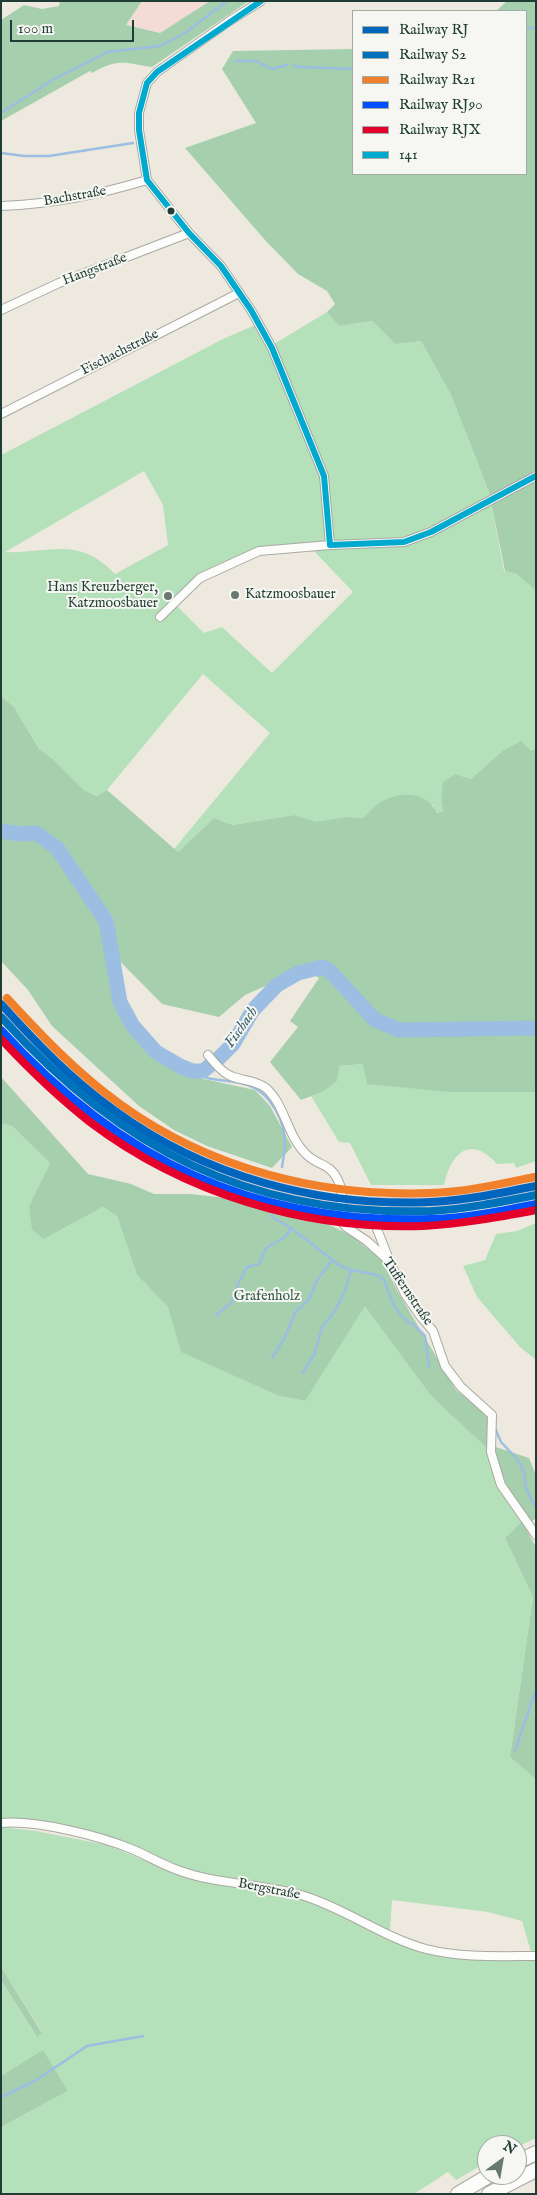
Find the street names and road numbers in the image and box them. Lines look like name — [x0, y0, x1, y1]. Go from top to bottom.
street label: Bachstraße — [42, 183, 108, 211]
street label: Hangstraße — [60, 250, 130, 290]
street label: Fischachstraße — [78, 326, 162, 380]
street label: Tuffernstraße — [378, 1255, 436, 1329]
street label: Bergstraße — [236, 1876, 302, 1904]

